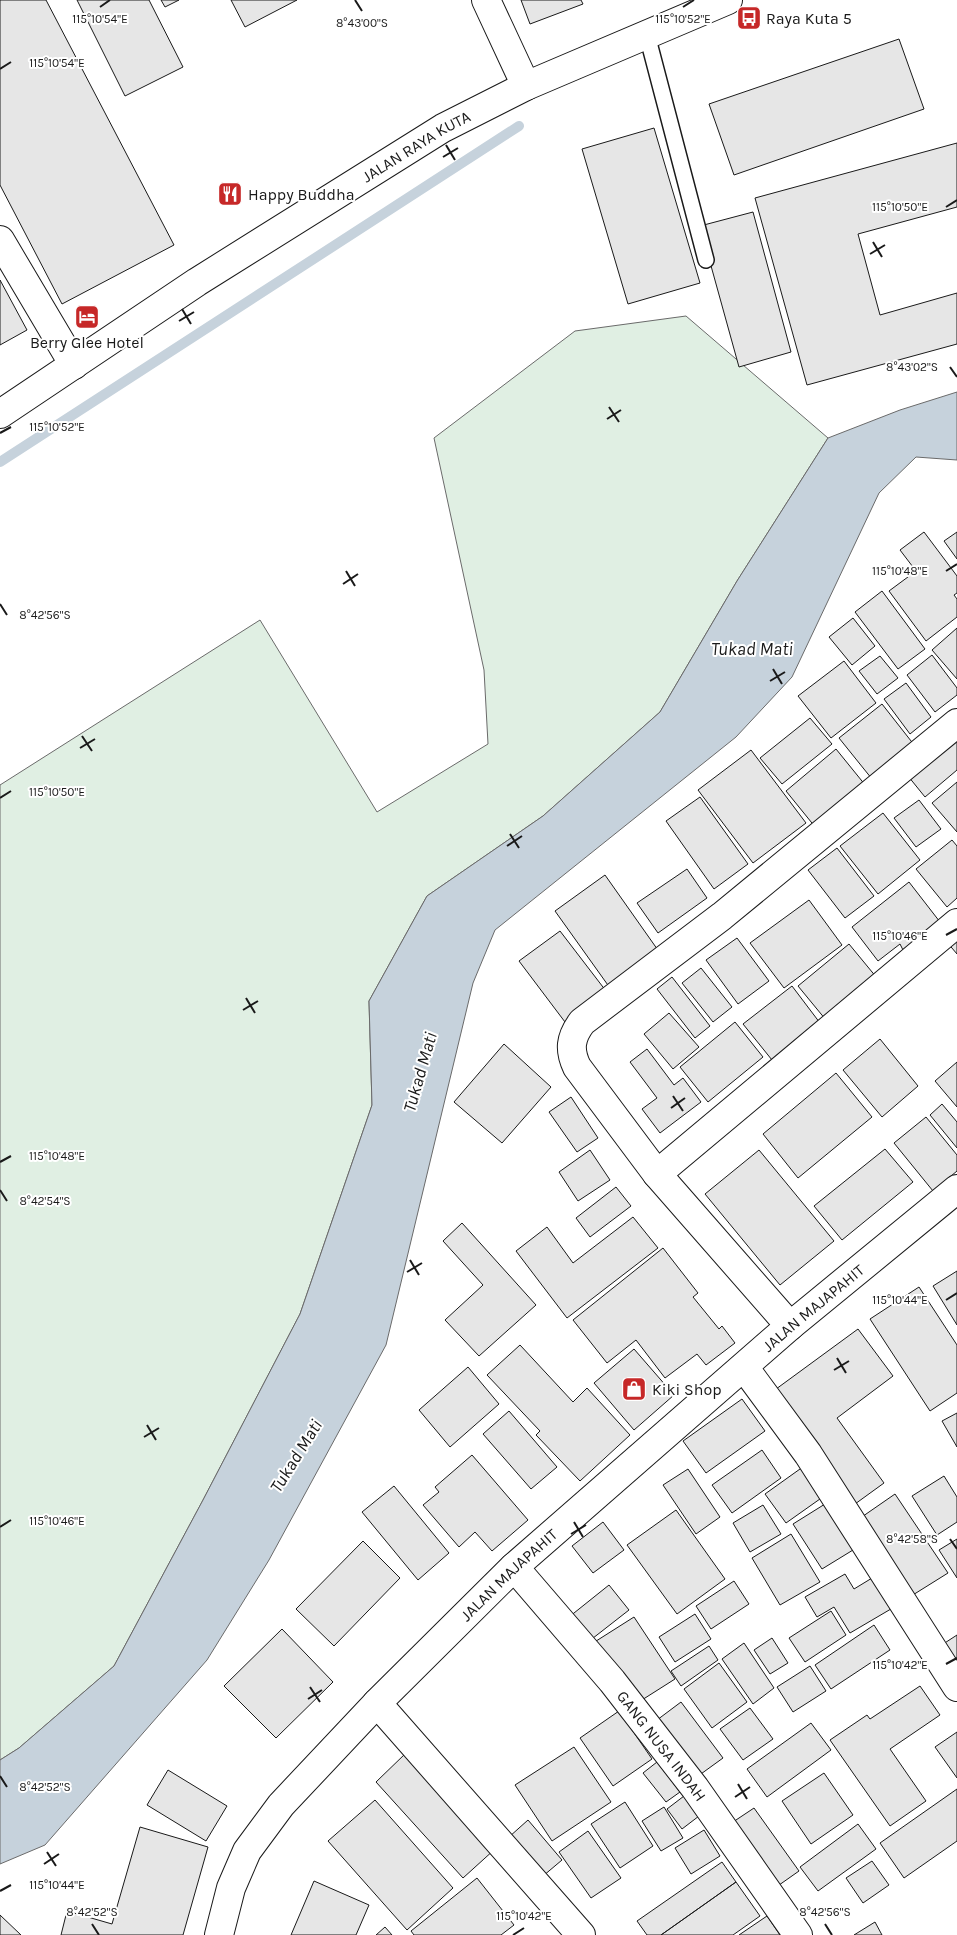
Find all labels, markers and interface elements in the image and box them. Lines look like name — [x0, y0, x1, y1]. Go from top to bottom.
bus stop icon: Raya Kuta 5 — [736, 5, 762, 31]
place label: Raya Kuta 5 — [766, 9, 852, 28]
text: 115°10'54"E — [72, 12, 128, 26]
text: 115°10'52"E — [655, 12, 711, 26]
text: 8°43'00"S — [336, 16, 388, 30]
text: 115°10'54"E — [29, 56, 85, 70]
street label: JALAN RAYA KUTA — [359, 107, 474, 186]
restaurant icon: Happy Buddha — [217, 181, 243, 207]
place label: Happy Buddha — [248, 185, 355, 204]
text: 115°10'50"E — [872, 200, 928, 214]
hotel icon: Berry Glee Hotel — [74, 304, 100, 330]
place label: Berry Glee Hotel — [30, 333, 144, 352]
text: 8°43'02"S — [886, 360, 938, 374]
text: 115°10'52"E — [29, 420, 85, 434]
text: 115°10'48"E — [872, 564, 928, 578]
text: 8°42'56"S — [19, 608, 71, 622]
water label: Tukad Mati — [711, 638, 793, 660]
text: 115°10'50"E — [29, 785, 85, 799]
text: 115°10'46"E — [872, 929, 928, 943]
water label: Tukad Mati — [398, 1029, 442, 1115]
text: 115°10'48"E — [29, 1149, 85, 1163]
text: 8°42'54"S — [19, 1194, 71, 1208]
street label: JALAN MAJAPAHIT — [759, 1260, 868, 1356]
text: 115°10'44"E — [872, 1293, 928, 1307]
shop icon: Kiki Shop — [621, 1376, 647, 1402]
place label: Kiki Shop — [652, 1380, 722, 1399]
water label: Tukad Mati — [265, 1415, 327, 1497]
text: 115°10'46"E — [29, 1514, 85, 1528]
street label: JALAN MAJAPAHIT — [456, 1525, 561, 1625]
text: 8°42'58"S — [886, 1532, 938, 1546]
text: 115°10'42"E — [872, 1658, 928, 1672]
street label: GANG NUSA INDAH — [613, 1687, 710, 1805]
text: 8°42'52"S — [19, 1780, 71, 1794]
text: 115°10'44"E — [29, 1878, 85, 1892]
text: 8°42'52"S — [66, 1905, 118, 1919]
text: 8°42'56"S — [799, 1905, 851, 1919]
text: 115°10'42"E — [496, 1909, 552, 1923]

